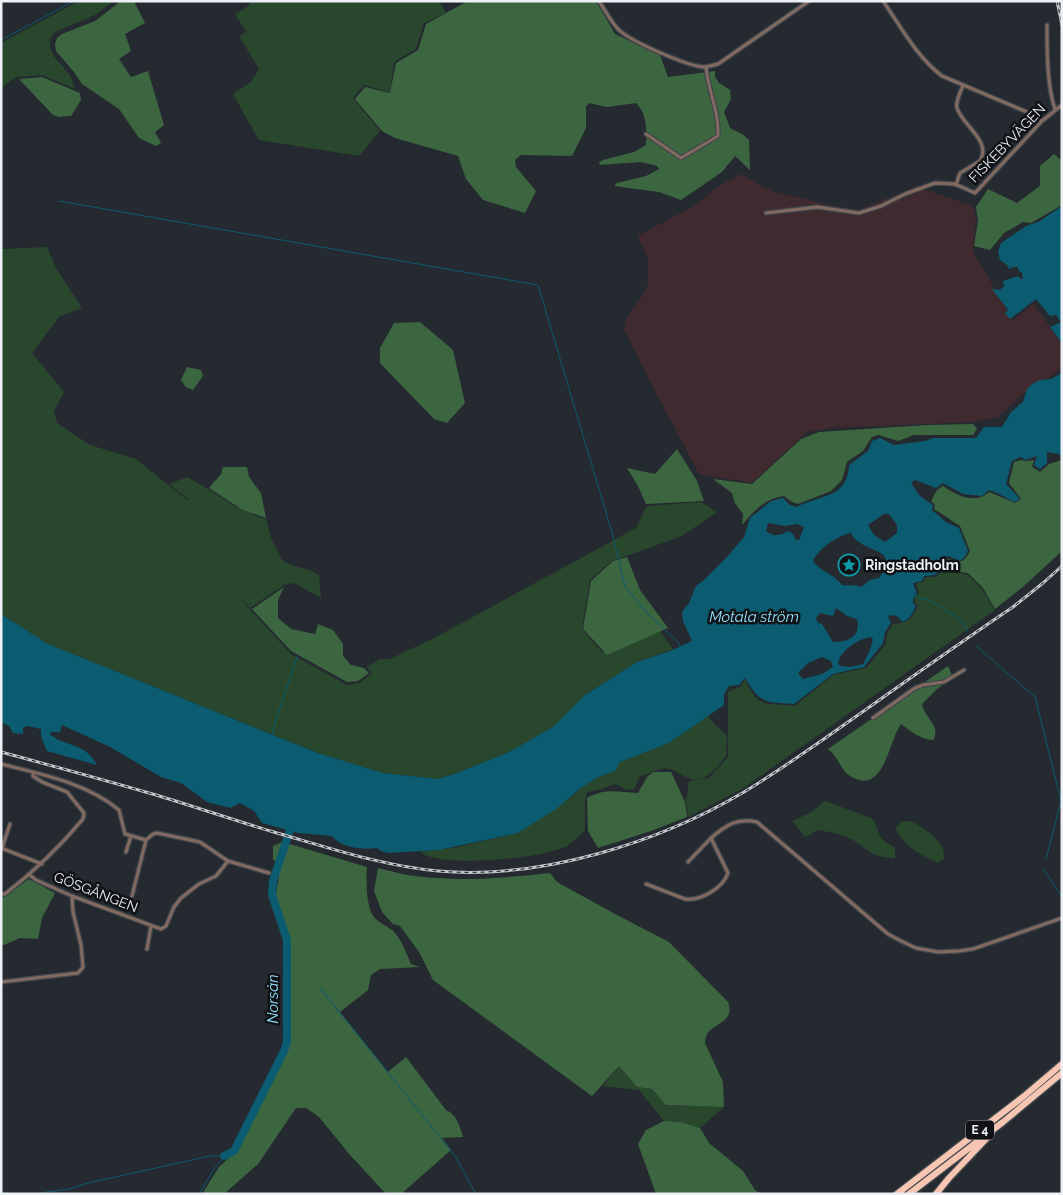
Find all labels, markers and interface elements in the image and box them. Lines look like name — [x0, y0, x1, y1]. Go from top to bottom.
street label: FISKEBYVÄGEN — [964, 99, 1048, 186]
place icon: Ringstadholm — [837, 553, 861, 577]
place label: Ringstadholm — [865, 557, 959, 573]
water label: Motala ström — [709, 608, 799, 626]
street label: GÖSGÅNGEN — [52, 867, 141, 915]
water label: Norsån — [264, 974, 282, 1024]
road number: E 4 — [966, 1120, 994, 1140]

